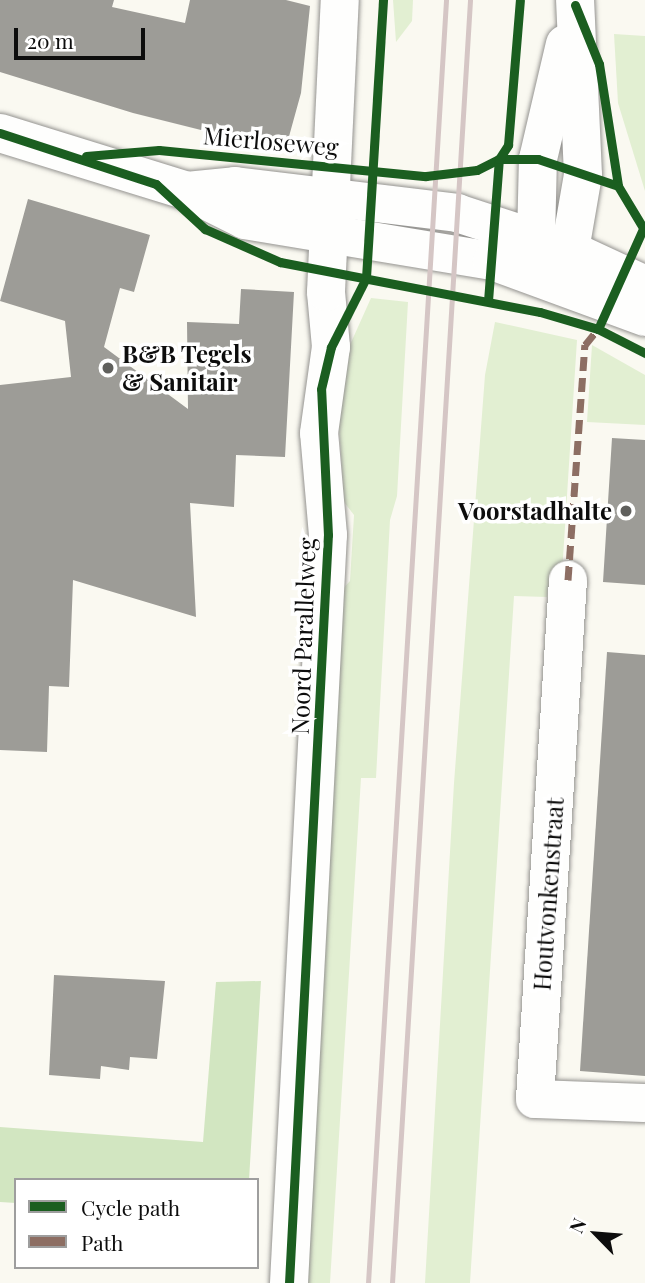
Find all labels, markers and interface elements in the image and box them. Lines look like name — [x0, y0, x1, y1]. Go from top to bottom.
scale bar — [18, 14, 149, 58]
text: 20 m — [27, 26, 74, 54]
street label: Mierloseweg — [202, 121, 340, 161]
place label: B&B Tegels & Sanitair — [122, 340, 252, 396]
marker: B&B Tegels & Sanitair — [100, 360, 116, 376]
place label: Voorstadhalte — [458, 497, 612, 525]
marker: Voorstadhalte — [618, 503, 634, 519]
street label: Noord Parallelweg — [285, 537, 321, 735]
street label: Houtvonkenstraat — [527, 796, 569, 992]
legend — [14, 1178, 259, 1269]
text: Cycle path — [81, 1193, 180, 1221]
north arrow — [561, 1199, 631, 1269]
text: N — [562, 1213, 592, 1237]
text: Path — [81, 1228, 123, 1256]

